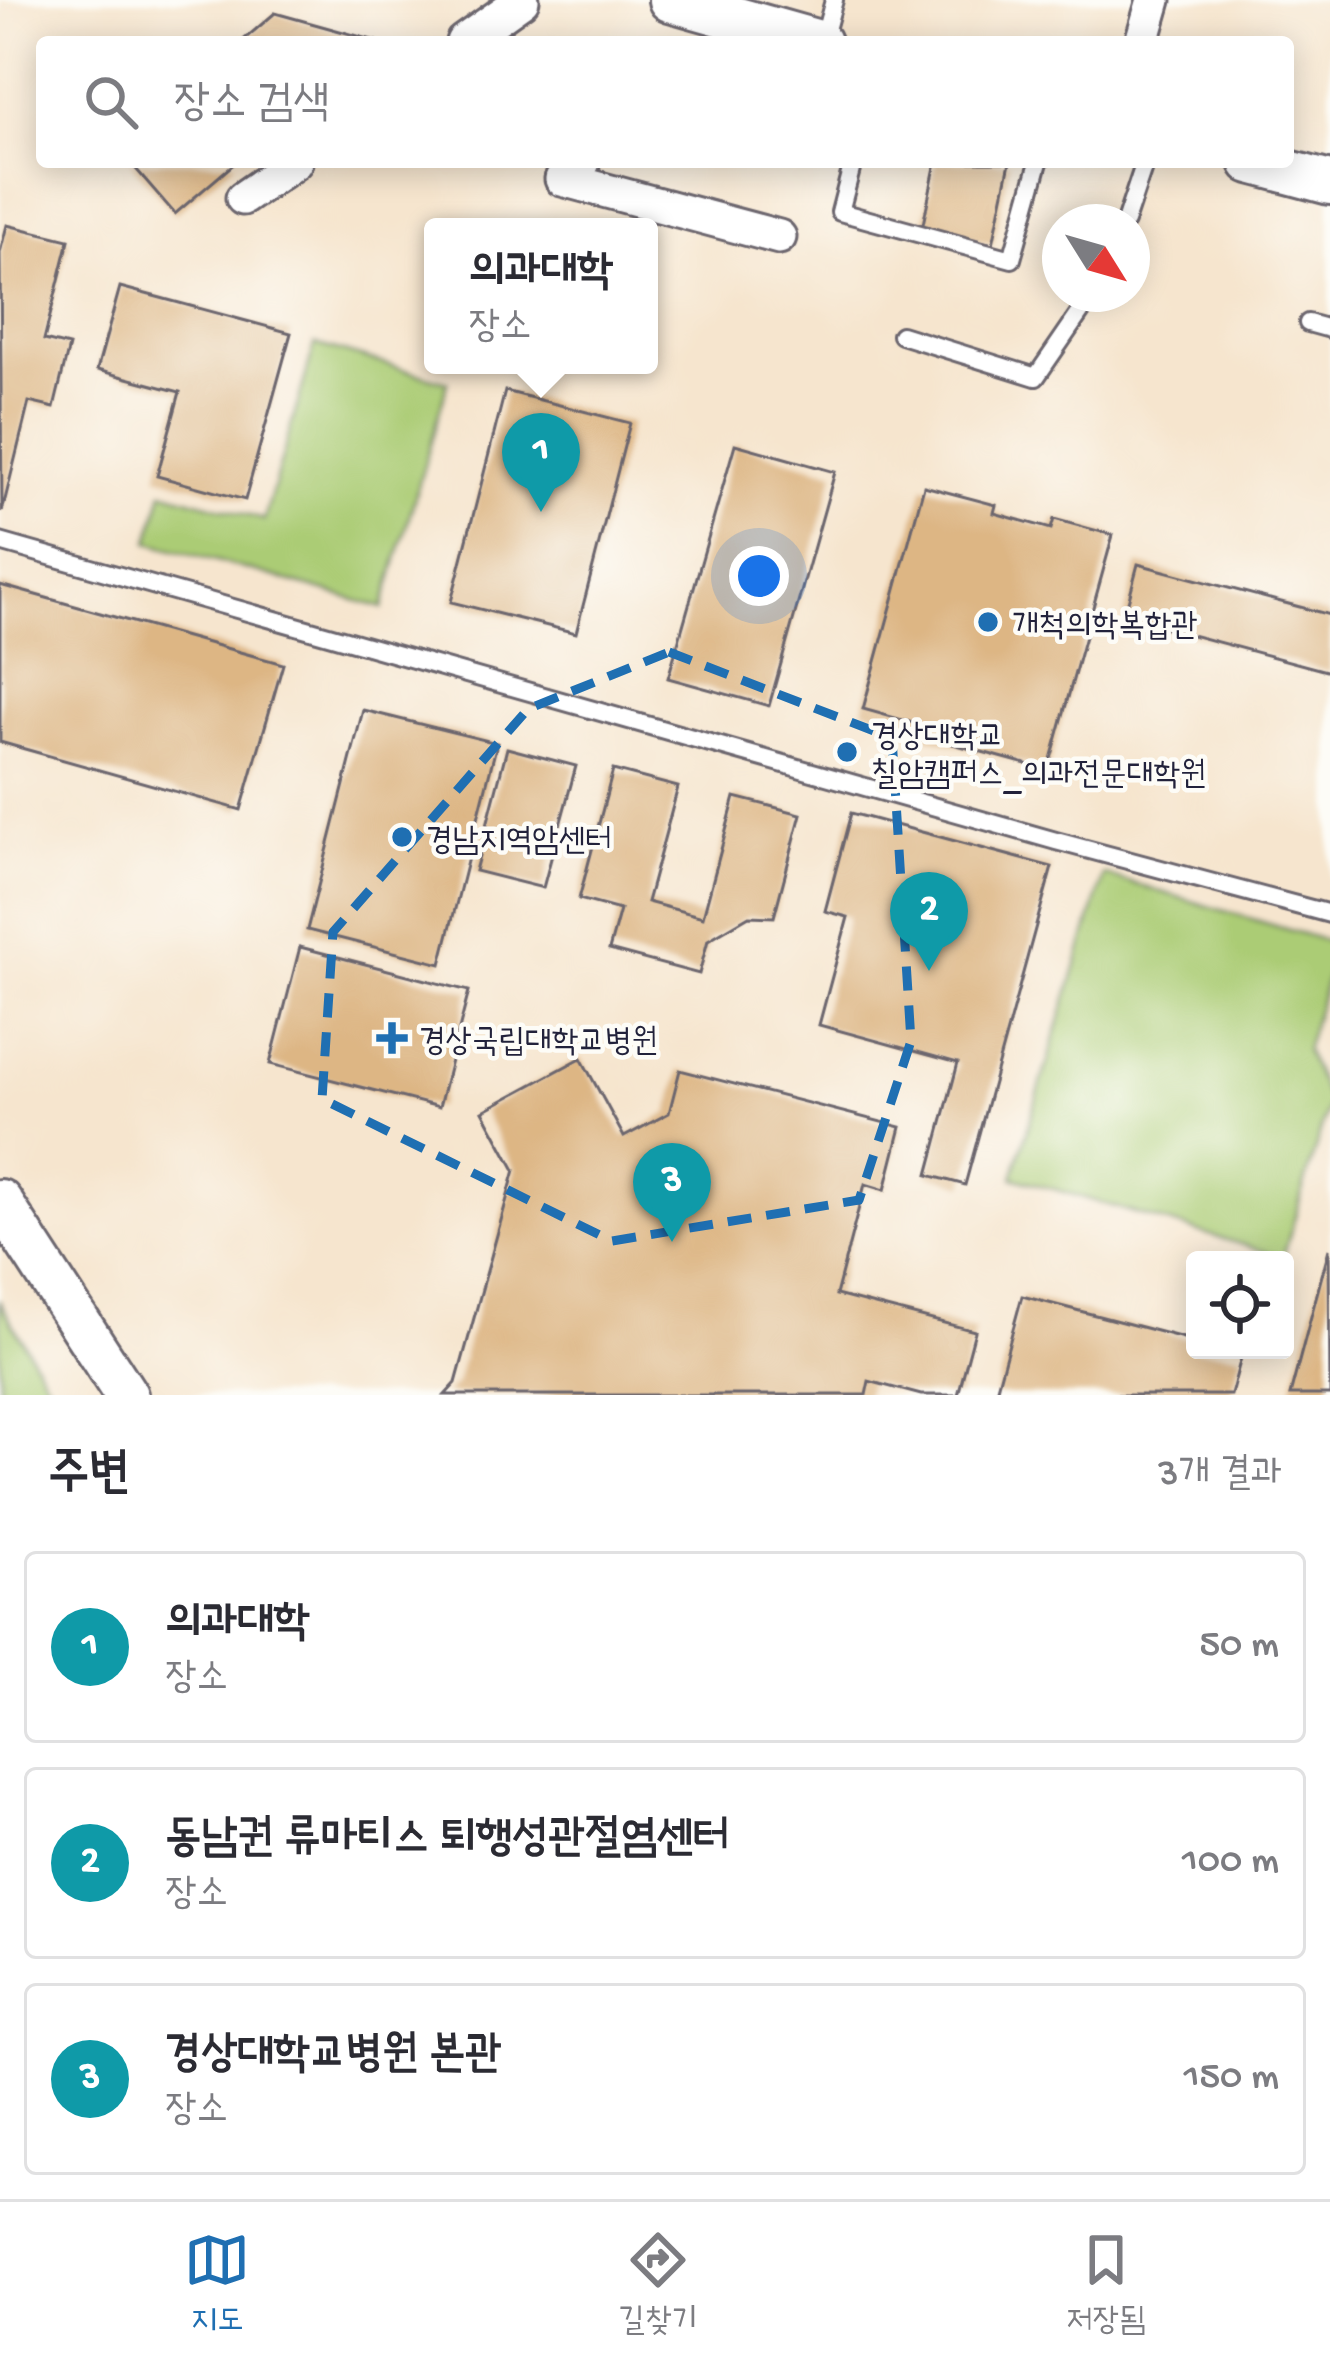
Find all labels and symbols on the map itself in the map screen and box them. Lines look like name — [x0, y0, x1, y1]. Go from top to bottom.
north arrow — [1042, 204, 1150, 312]
pin: 1 — [502, 413, 580, 512]
your location — [729, 546, 789, 606]
marker: 개척의학복합관 — [975, 609, 1001, 635]
place label: 개척의학복합관 — [1012, 609, 1198, 647]
place label: 경상대학교 칠암캠퍼스_의과전문대학원 — [871, 720, 1207, 796]
marker: 경상대학교 칠암캠퍼스_의과전문대학원 — [834, 739, 860, 765]
marker: 경남지역암센터 — [389, 824, 415, 850]
place label: 경남지역암센터 — [426, 824, 612, 862]
pin: 2 — [890, 872, 968, 971]
marker: 경상국립대학교병원 — [376, 1022, 408, 1054]
place label: 경상국립대학교병원 — [419, 1025, 658, 1063]
pin: 3 — [633, 1143, 711, 1242]

